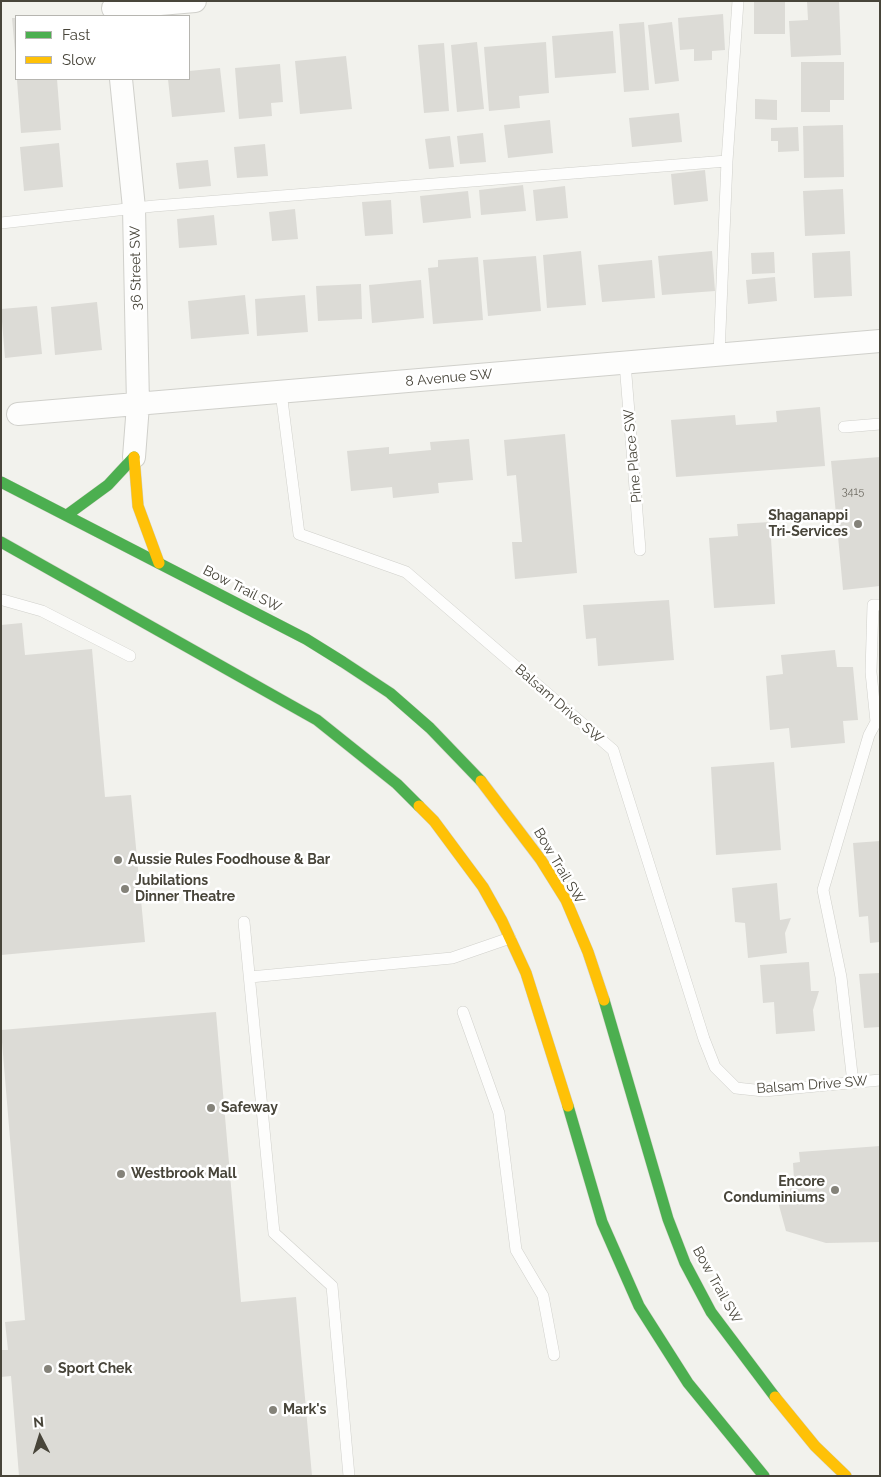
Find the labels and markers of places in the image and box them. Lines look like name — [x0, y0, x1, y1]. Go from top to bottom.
place label: Shaganappi Tri-Services — [768, 508, 848, 540]
marker: Shaganappi Tri-Services — [852, 518, 864, 530]
place label: Aussie Rules Foodhouse & Bar — [128, 852, 330, 868]
marker: Aussie Rules Foodhouse & Bar — [112, 854, 124, 866]
place label: Jubilations Dinner Theatre — [135, 873, 235, 906]
marker: Jubilations Dinner Theatre — [119, 883, 131, 895]
place label: Safeway — [221, 1100, 278, 1116]
marker: Safeway — [205, 1102, 217, 1114]
place label: Westbrook Mall — [131, 1166, 237, 1182]
marker: Westbrook Mall — [115, 1168, 127, 1180]
place label: Encore Conduminiums — [724, 1174, 825, 1206]
marker: Encore Conduminiums — [829, 1184, 841, 1196]
place label: Sport Chek — [58, 1361, 132, 1377]
marker: Sport Chek — [42, 1363, 54, 1375]
place label: Mark's — [283, 1402, 326, 1418]
marker: Mark's — [267, 1404, 279, 1416]

